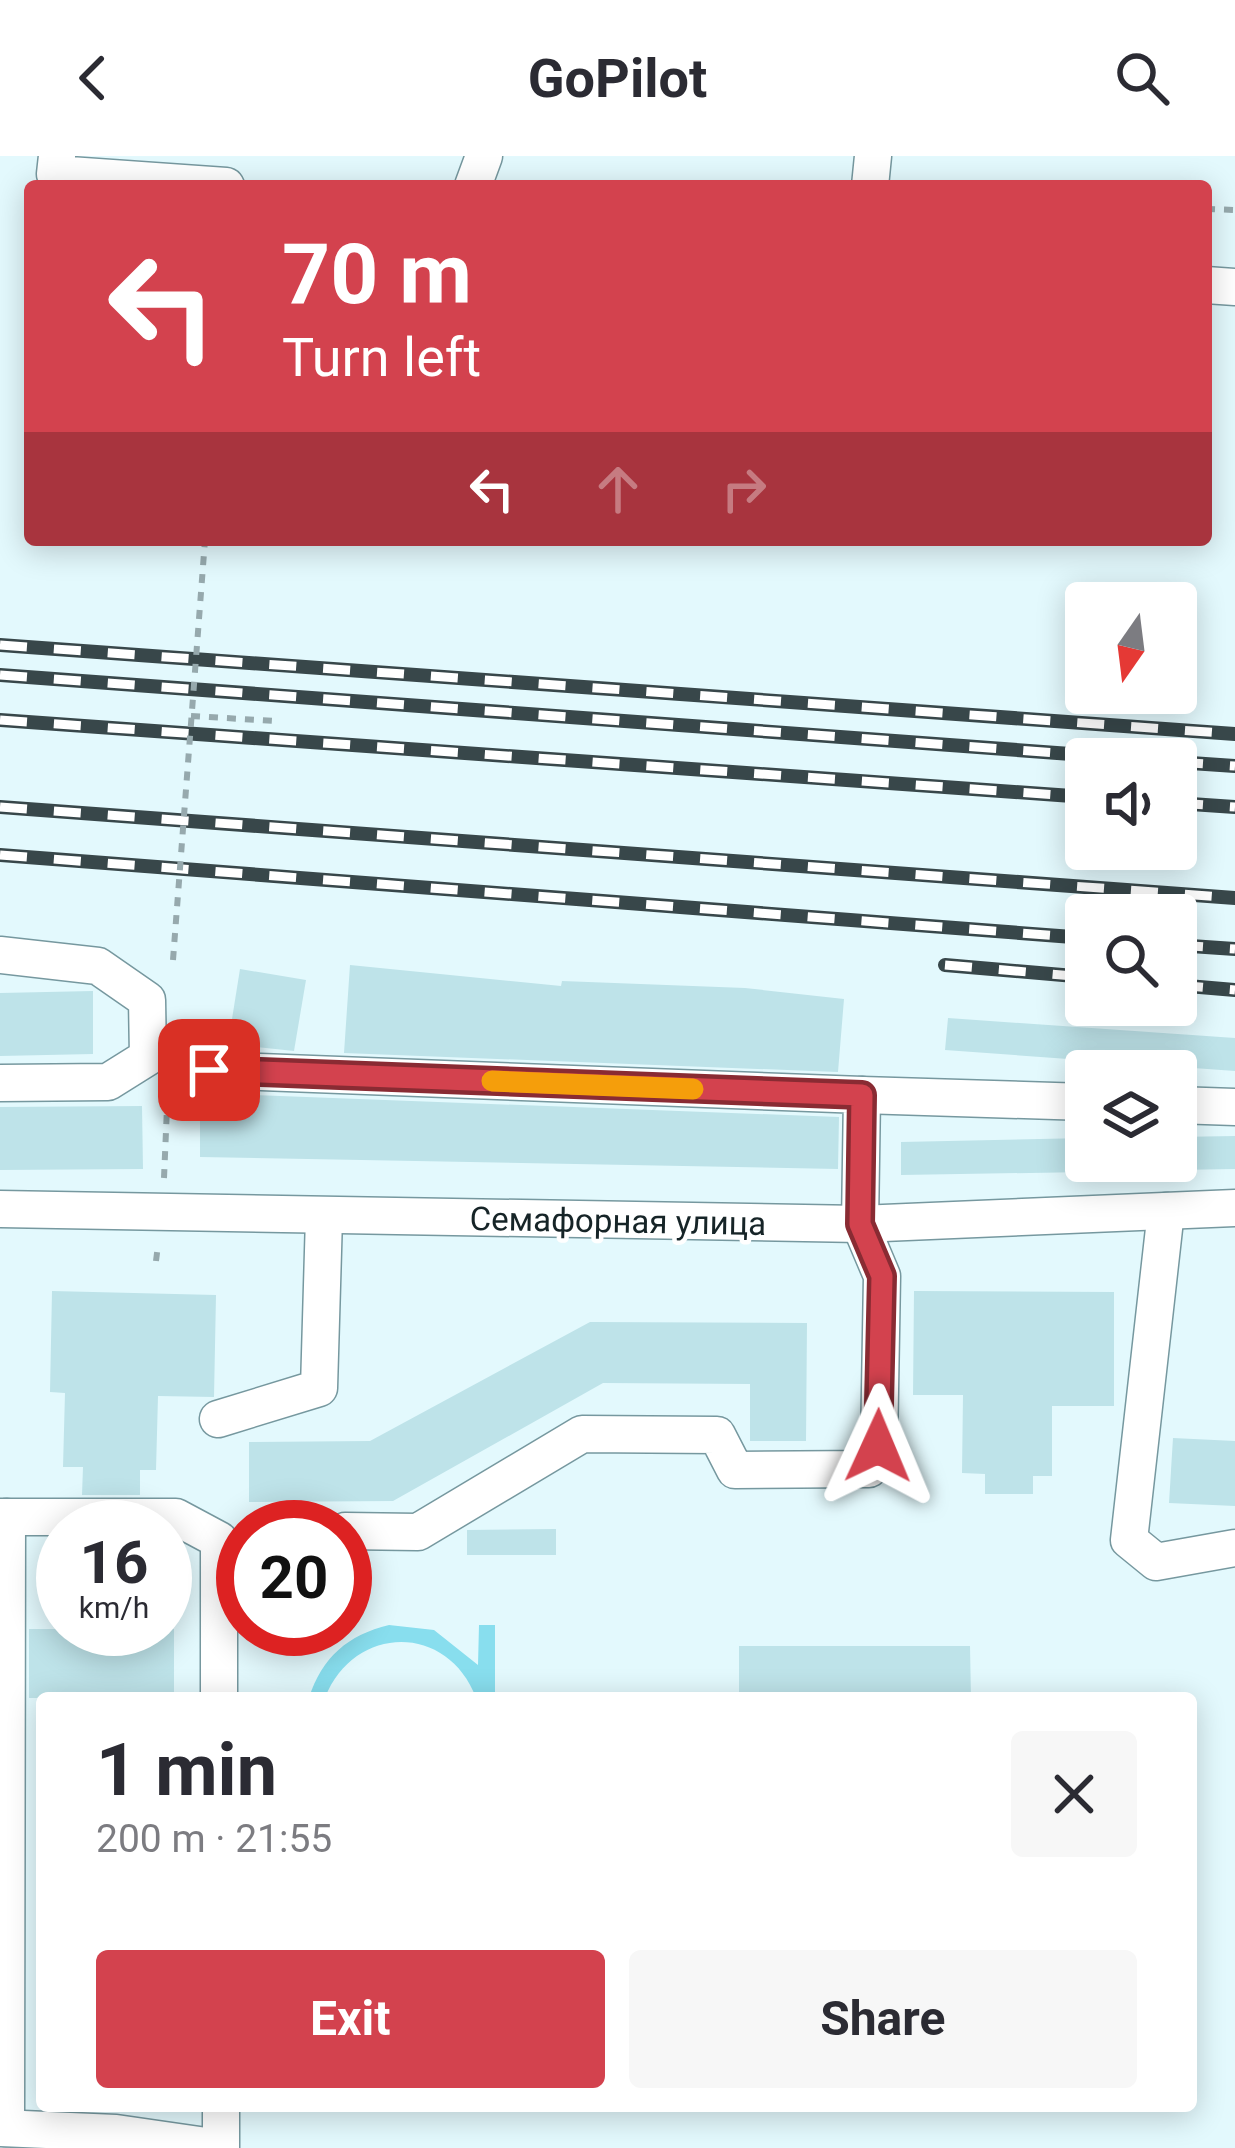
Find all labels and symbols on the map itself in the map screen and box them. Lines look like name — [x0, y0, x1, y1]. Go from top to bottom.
north arrow — [1065, 582, 1197, 714]
pin — [158, 1019, 260, 1121]
street label: Семафорная улица — [469, 1199, 767, 1243]
position arrow — [815, 1383, 941, 1509]
speed limit sign: 20 — [216, 1500, 372, 1656]

